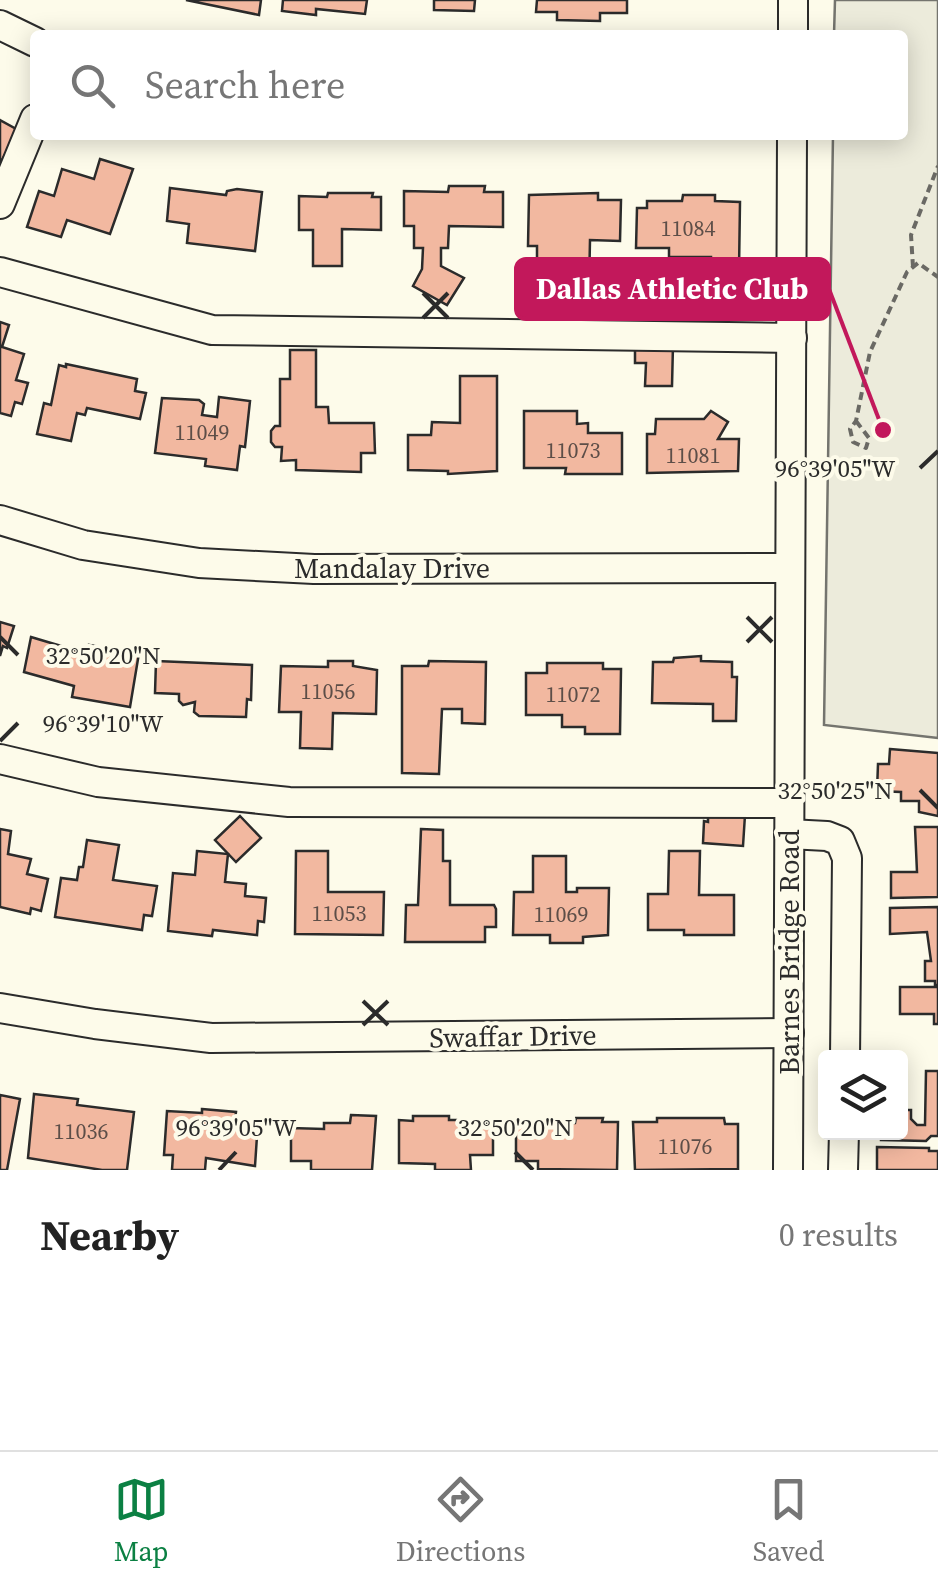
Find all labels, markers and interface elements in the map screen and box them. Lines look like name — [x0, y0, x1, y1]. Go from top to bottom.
search box — [30, 30, 908, 140]
icon: search — [65, 58, 120, 113]
text: Search here — [145, 59, 345, 111]
house number: 11084 — [660, 213, 716, 243]
callout: Dallas Athletic Club — [516, 259, 829, 319]
text: Dallas Athletic Club — [536, 268, 808, 309]
house number: 11049 — [174, 417, 230, 447]
house number: 11073 — [545, 435, 601, 465]
house number: 11081 — [665, 440, 721, 470]
text: 96°39'05"W — [775, 451, 895, 485]
street label: Mandalay Drive — [294, 549, 490, 587]
text: 32°50'20"N — [45, 638, 161, 672]
house number: 11056 — [300, 676, 356, 706]
house number: 11072 — [545, 679, 601, 709]
text: 96°39'10"W — [43, 706, 163, 740]
text: 32°50'25"N — [777, 773, 893, 807]
street label: Barnes Bridge Road — [770, 829, 808, 1075]
house number: 11053 — [311, 898, 367, 928]
house number: 11069 — [533, 899, 589, 929]
street label: Swaffar Drive — [429, 1016, 597, 1056]
map controls — [818, 1050, 908, 1140]
button: layers — [818, 1050, 908, 1140]
text: 96°39'05"W — [176, 1110, 296, 1144]
text: 32°50'20"N — [457, 1110, 573, 1144]
house number: 11036 — [53, 1116, 109, 1146]
house number: 11076 — [657, 1131, 713, 1161]
text: Nearby — [40, 1206, 179, 1264]
text: 0 results — [779, 1213, 898, 1257]
tab: Map — [114, 1472, 169, 1570]
tab: Directions — [396, 1472, 525, 1570]
tab: Saved — [753, 1472, 824, 1570]

